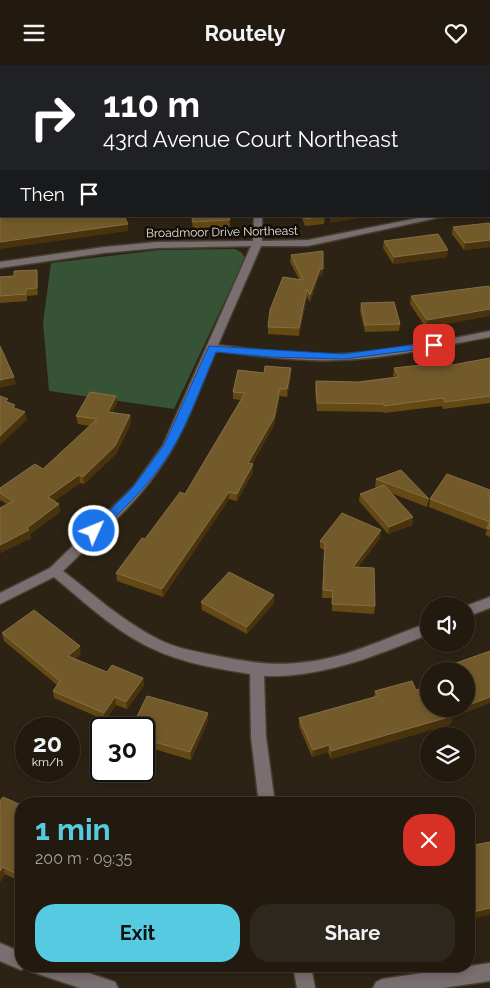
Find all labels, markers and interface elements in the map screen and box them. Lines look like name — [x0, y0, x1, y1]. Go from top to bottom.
icon: menu — [20, 19, 48, 47]
icon: heart — [442, 19, 470, 47]
text: Routely — [204, 20, 286, 46]
text: 110 m — [103, 84, 200, 125]
icon: right — [20, 85, 85, 150]
text: 43rd Avenue Court Northeast — [103, 126, 398, 152]
icon: arrive — [75, 180, 103, 208]
text: Then — [20, 183, 65, 205]
street label: Broadmoor Drive Northeast — [146, 224, 298, 240]
pin — [413, 324, 455, 366]
icon: arrive — [420, 331, 448, 359]
position arrow — [67, 504, 119, 556]
map controls — [420, 597, 475, 782]
button: sound — [420, 597, 475, 652]
button: search — [420, 662, 475, 717]
speed limit sign: 30 — [90, 717, 155, 782]
button: layers — [420, 727, 475, 782]
text: 20 — [33, 728, 62, 758]
text: km/h — [32, 755, 63, 769]
text: 1 min — [35, 812, 111, 847]
button: close — [403, 814, 455, 866]
text: 200 m · 09:35 — [35, 849, 132, 868]
button: Exit — [35, 904, 240, 962]
button: Share — [250, 904, 455, 962]

